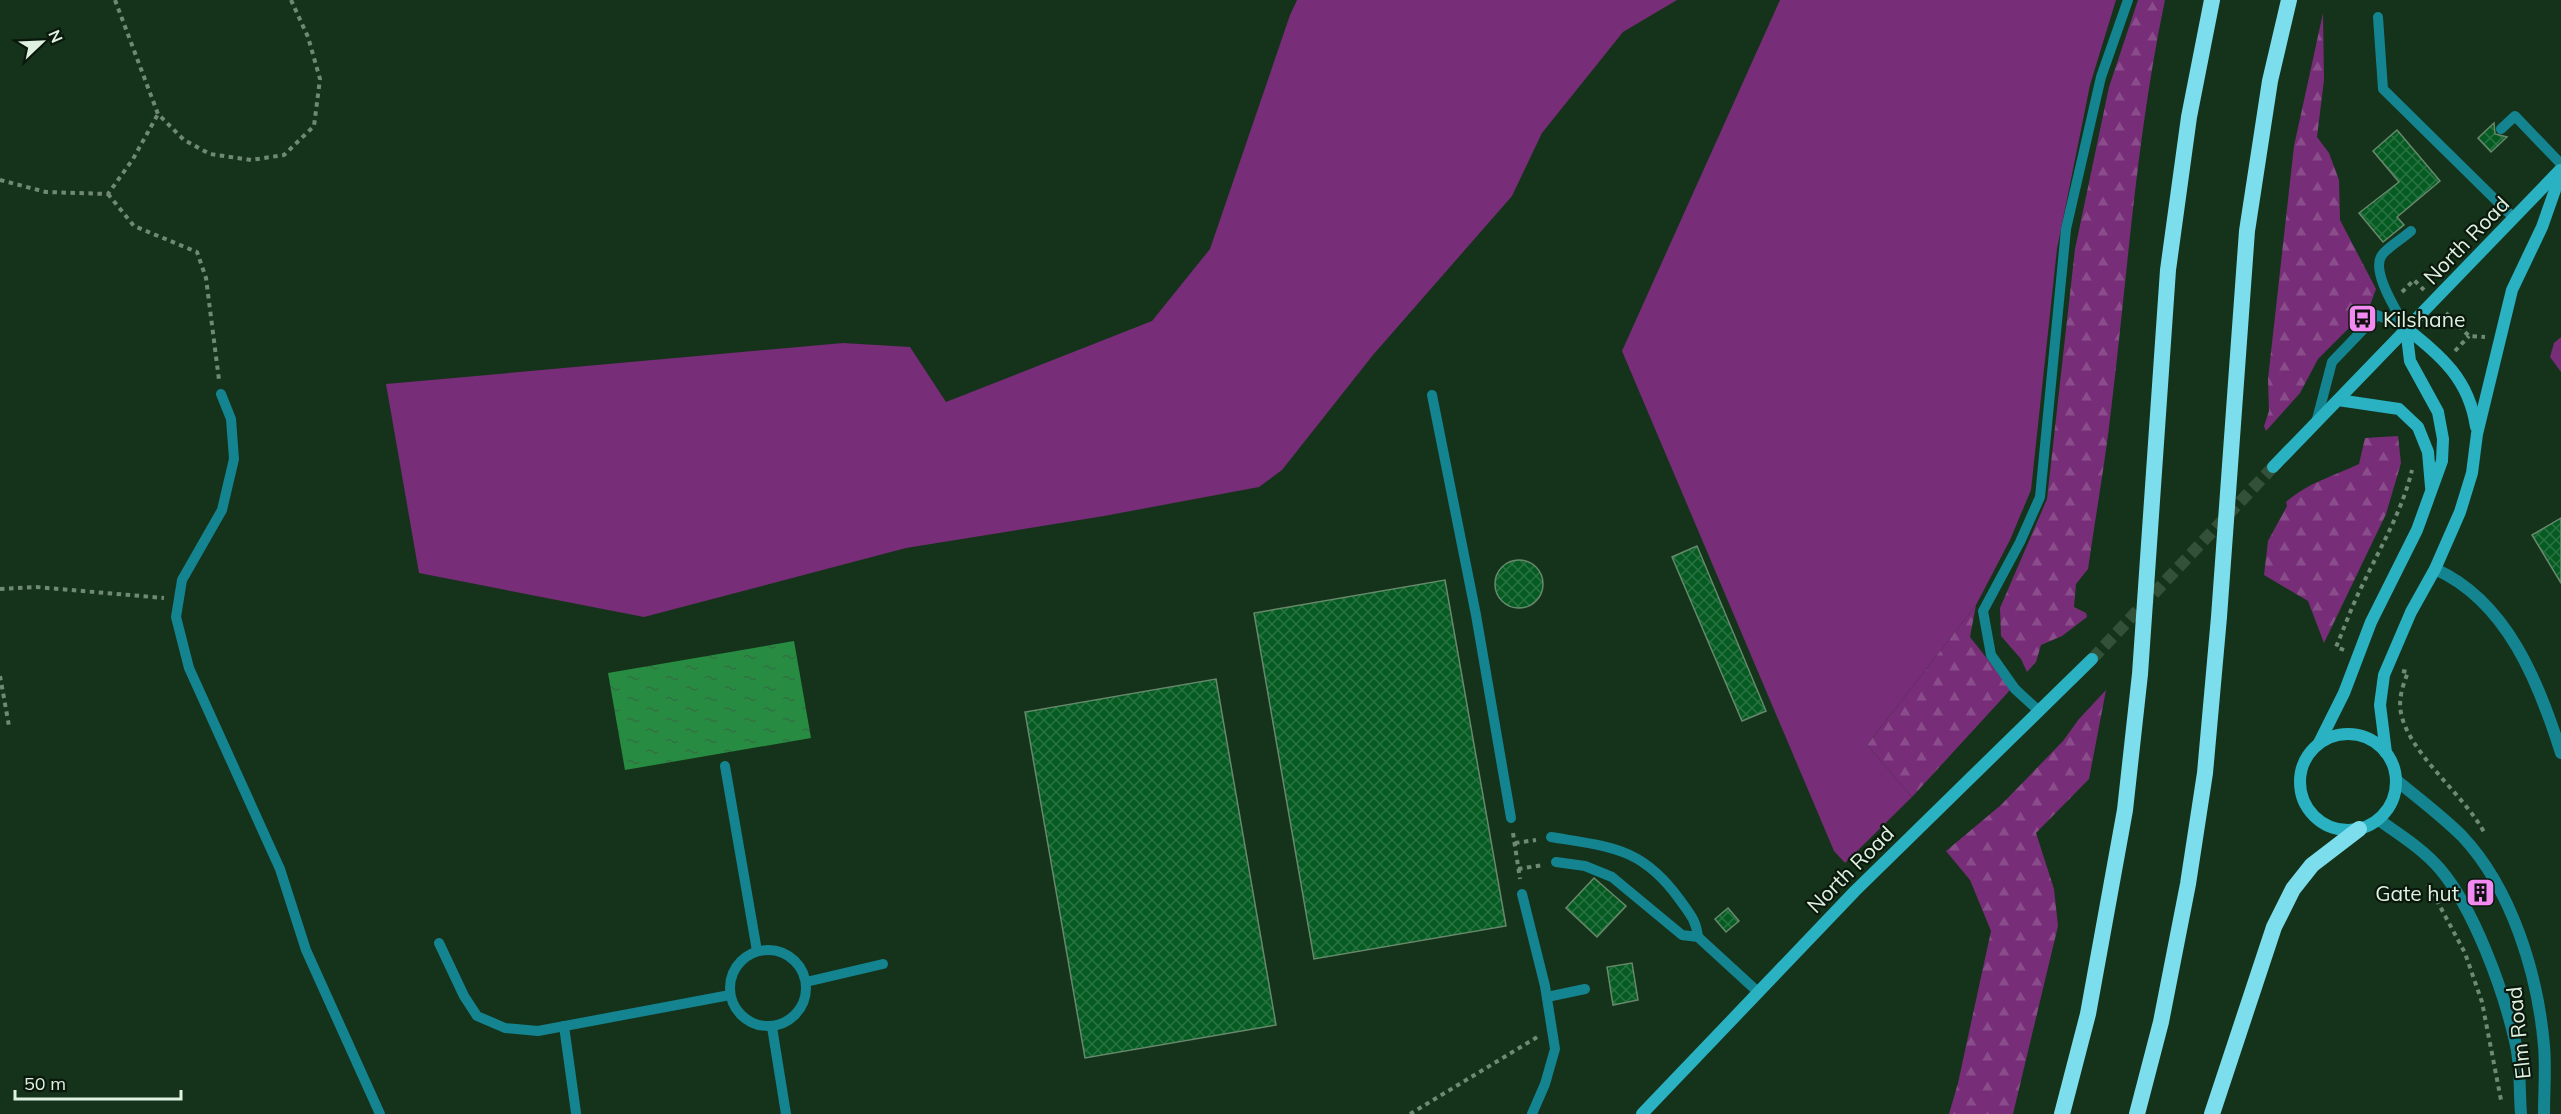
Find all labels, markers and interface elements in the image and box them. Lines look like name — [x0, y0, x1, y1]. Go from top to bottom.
north arrow — [12, 12, 72, 72]
text: N — [44, 27, 67, 46]
street label: North Road — [2418, 191, 2514, 289]
bus stop icon: Kilshane — [2346, 303, 2378, 335]
place label: Kilshane — [2383, 306, 2465, 332]
street label: North Road — [1801, 820, 1899, 918]
building icon: Gate hut — [2464, 877, 2496, 909]
place label: Gate hut — [2375, 880, 2459, 906]
street label: Elm Road — [2500, 986, 2536, 1080]
scale bar — [15, 1063, 182, 1101]
text: 50 m — [24, 1072, 66, 1095]

